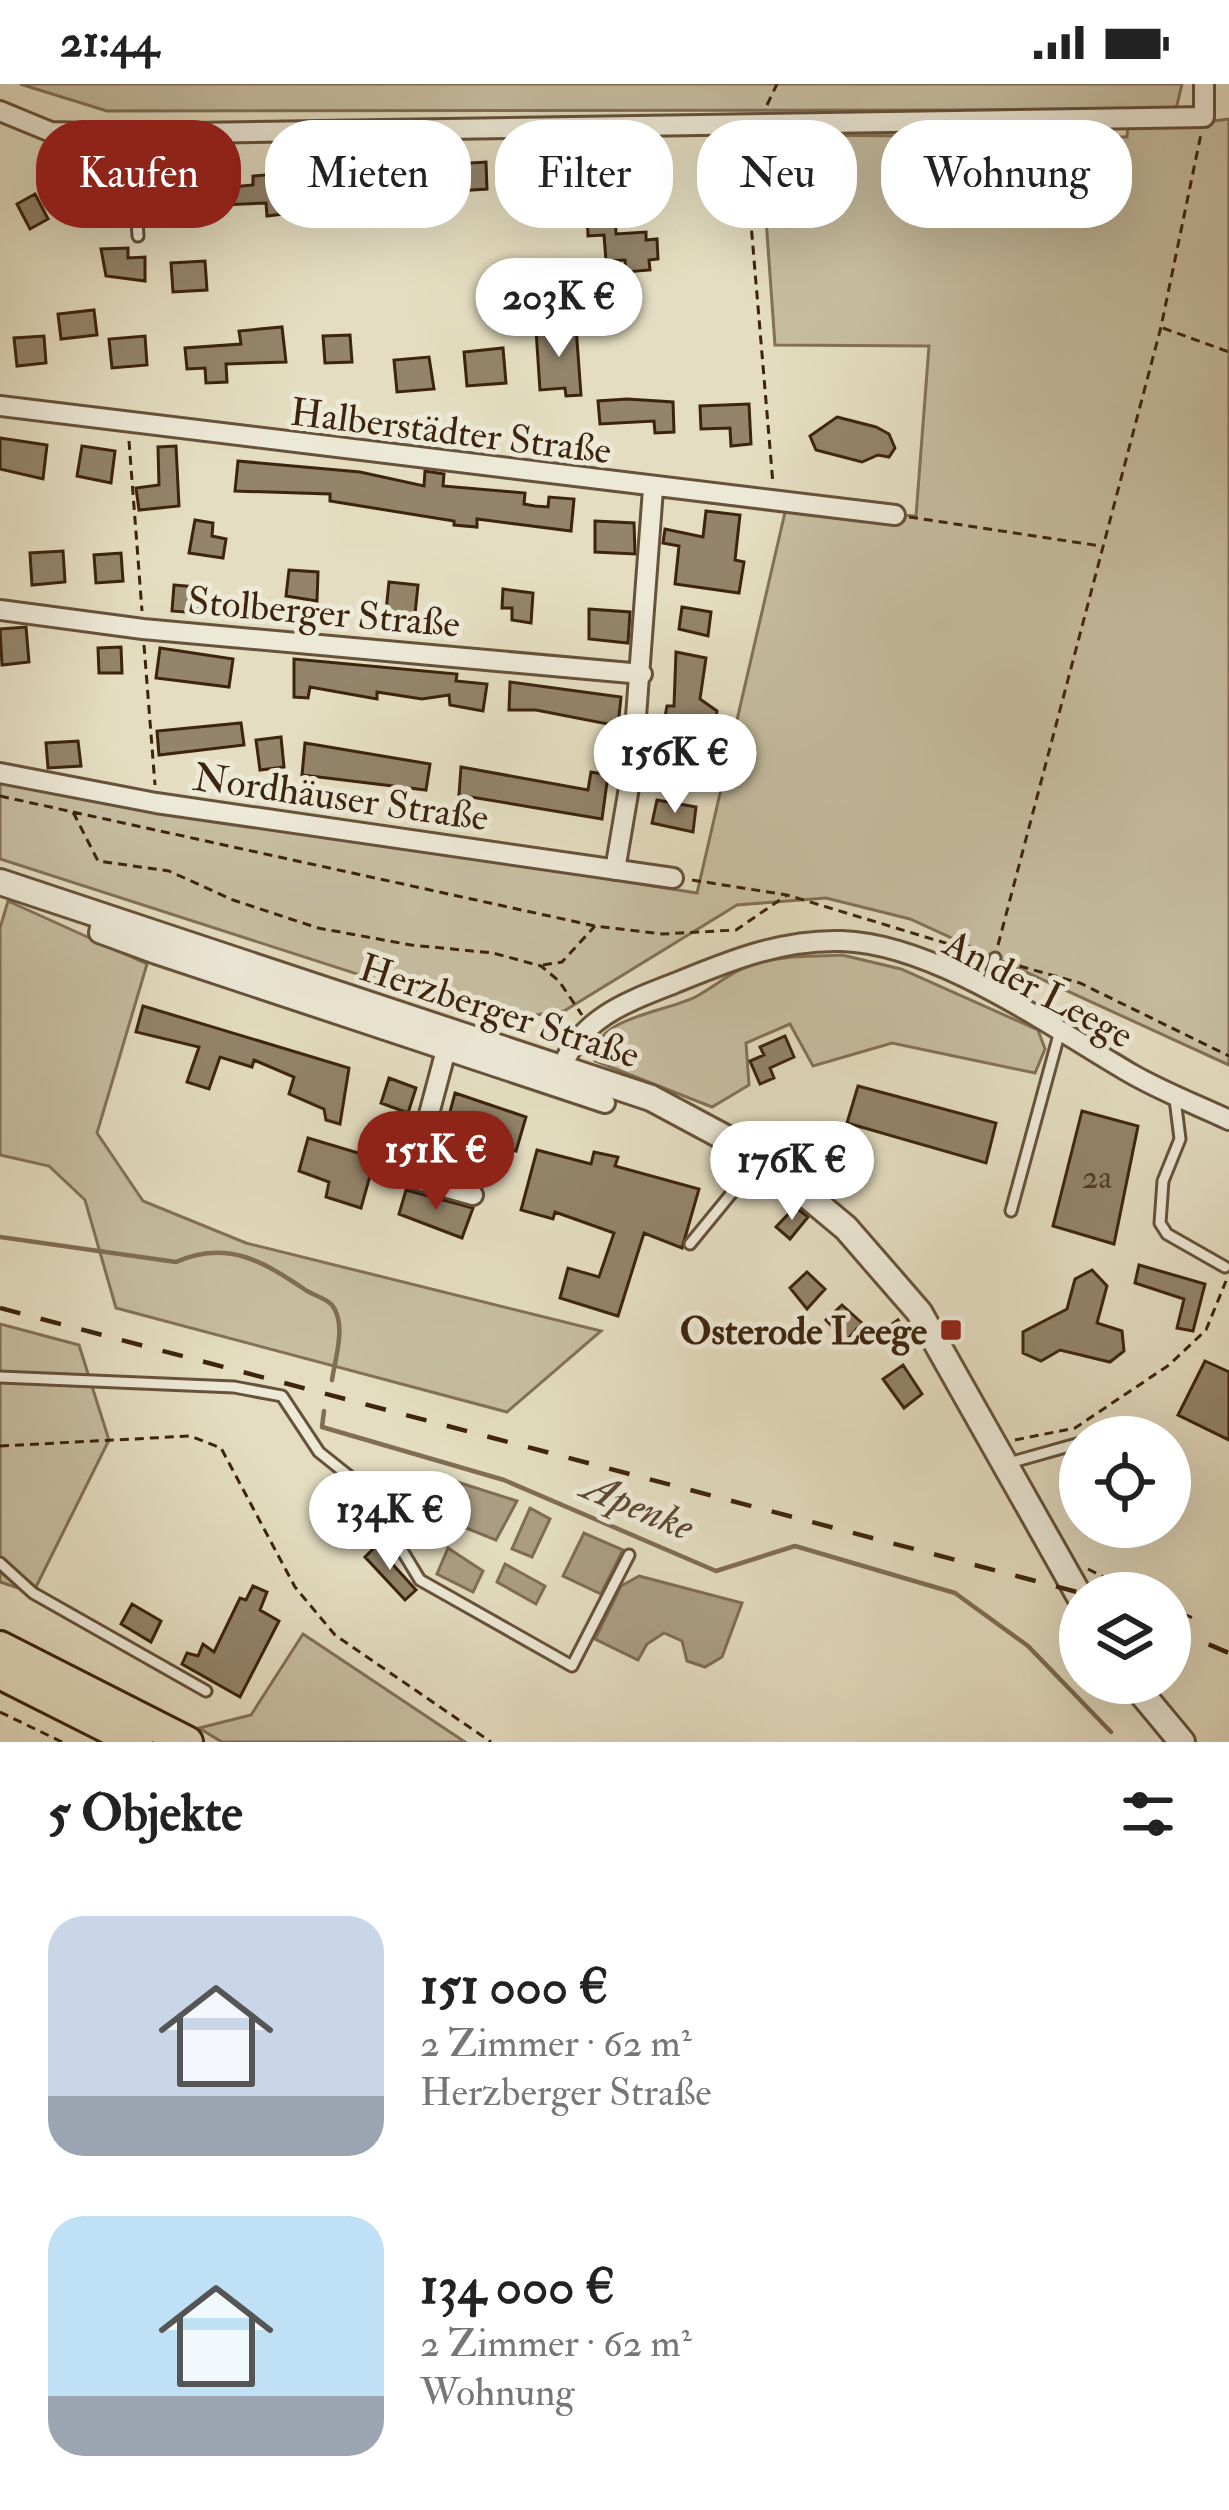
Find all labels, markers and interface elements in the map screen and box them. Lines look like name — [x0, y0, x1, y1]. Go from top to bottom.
text: 21:44 — [60, 14, 159, 70]
chip: Kaufen — [36, 120, 241, 228]
chip: Mieten — [265, 120, 471, 228]
chip: Filter — [495, 120, 673, 228]
chip: Neu — [697, 120, 857, 228]
chip: Wohnung — [881, 120, 1132, 228]
pin: 203K € — [461, 258, 657, 360]
text: 203K € — [502, 272, 616, 321]
street label: Halberstädter Straße — [288, 388, 614, 475]
street label: Stolberger Straße — [186, 576, 462, 649]
pin: 156K € — [577, 714, 773, 816]
text: 156K € — [621, 728, 729, 777]
street label: Nordhäuser Straße — [190, 753, 492, 842]
street label: An der Leege — [934, 918, 1141, 1060]
street label: Herzberger Straße — [353, 943, 646, 1080]
pin: 151K € — [338, 1111, 534, 1213]
pin: 176K € — [694, 1121, 890, 1223]
text: 151K € — [384, 1125, 488, 1174]
text: 176K € — [737, 1135, 847, 1184]
house number: 2a — [1082, 1157, 1113, 1198]
place label: Osterode Leege — [680, 1307, 928, 1356]
marker: Osterode Leege — [938, 1317, 964, 1343]
map controls — [1059, 1416, 1191, 1704]
button: locate — [1059, 1416, 1191, 1548]
water label: Apenke — [571, 1459, 702, 1554]
pin: 134K € — [292, 1471, 488, 1573]
text: 134K € — [336, 1485, 444, 1534]
button: layers — [1059, 1572, 1191, 1704]
icon: filters — [1115, 1781, 1181, 1847]
text: 5 Objekte — [48, 1782, 243, 1846]
text: 151 000 € — [420, 1955, 608, 2019]
icon: home — [144, 1964, 288, 2108]
text: 2 Zimmer · 62 m² — [420, 2019, 692, 2068]
text: Herzberger Straße — [420, 2068, 712, 2117]
text: 134 000 € — [420, 2255, 615, 2319]
icon: home — [144, 2264, 288, 2408]
text: 2 Zimmer · 62 m² — [420, 2319, 692, 2368]
text: Wohnung — [420, 2368, 575, 2417]

